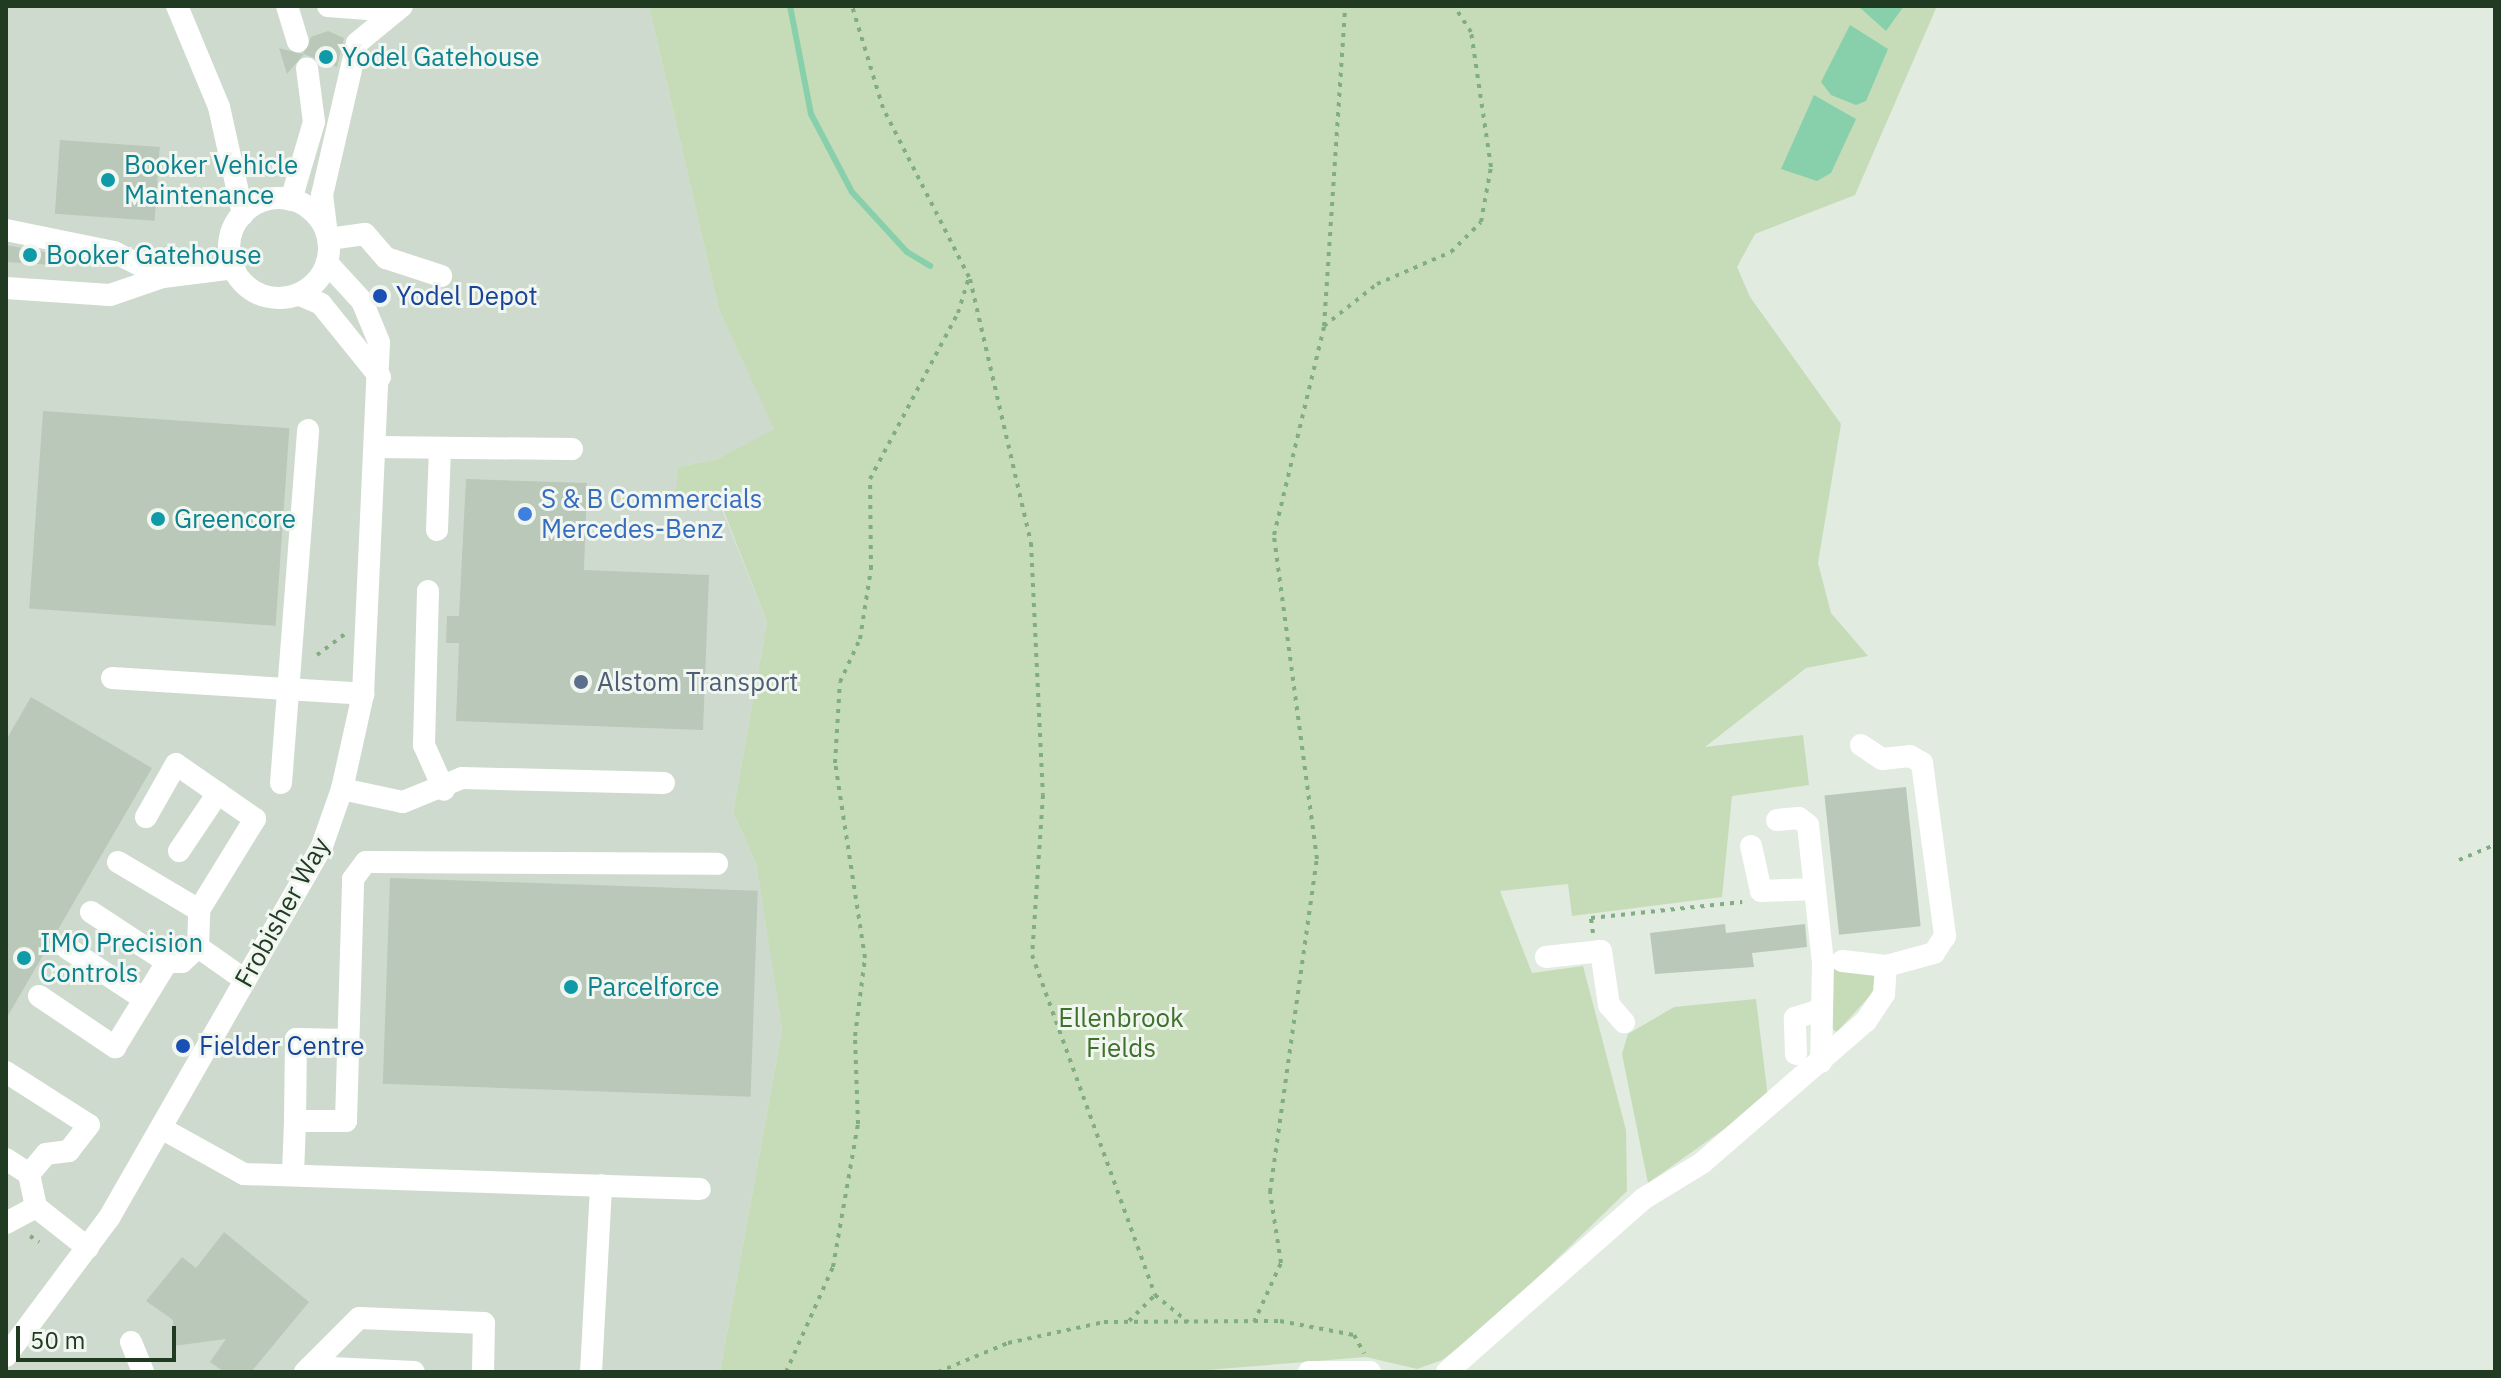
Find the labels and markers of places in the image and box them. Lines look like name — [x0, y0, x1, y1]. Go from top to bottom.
place label: Yodel Gatehouse — [342, 41, 540, 73]
marker: Yodel Gatehouse — [317, 48, 335, 66]
place label: Booker Vehicle Maintenance — [124, 149, 298, 210]
marker: Booker Vehicle Maintenance — [99, 171, 117, 189]
place label: Booker Gatehouse — [46, 239, 262, 271]
marker: Booker Gatehouse — [21, 246, 39, 264]
place label: Yodel Depot — [396, 280, 538, 312]
marker: Yodel Depot — [371, 287, 389, 305]
place label: S & B Commercials Mercedes-Benz — [541, 483, 763, 544]
place label: Greencore — [174, 503, 296, 535]
marker: S & B Commercials Mercedes-Benz — [516, 505, 534, 523]
marker: Greencore — [149, 510, 167, 528]
place label: Alstom Transport — [597, 666, 798, 698]
marker: Alstom Transport — [572, 673, 590, 691]
place label: IMO Precision Controls — [40, 927, 203, 988]
marker: IMO Precision Controls — [15, 949, 33, 967]
place label: Parcelforce — [587, 971, 720, 1003]
marker: Parcelforce — [562, 978, 580, 996]
place label: Fielder Centre — [199, 1030, 364, 1062]
marker: Fielder Centre — [174, 1037, 192, 1055]

